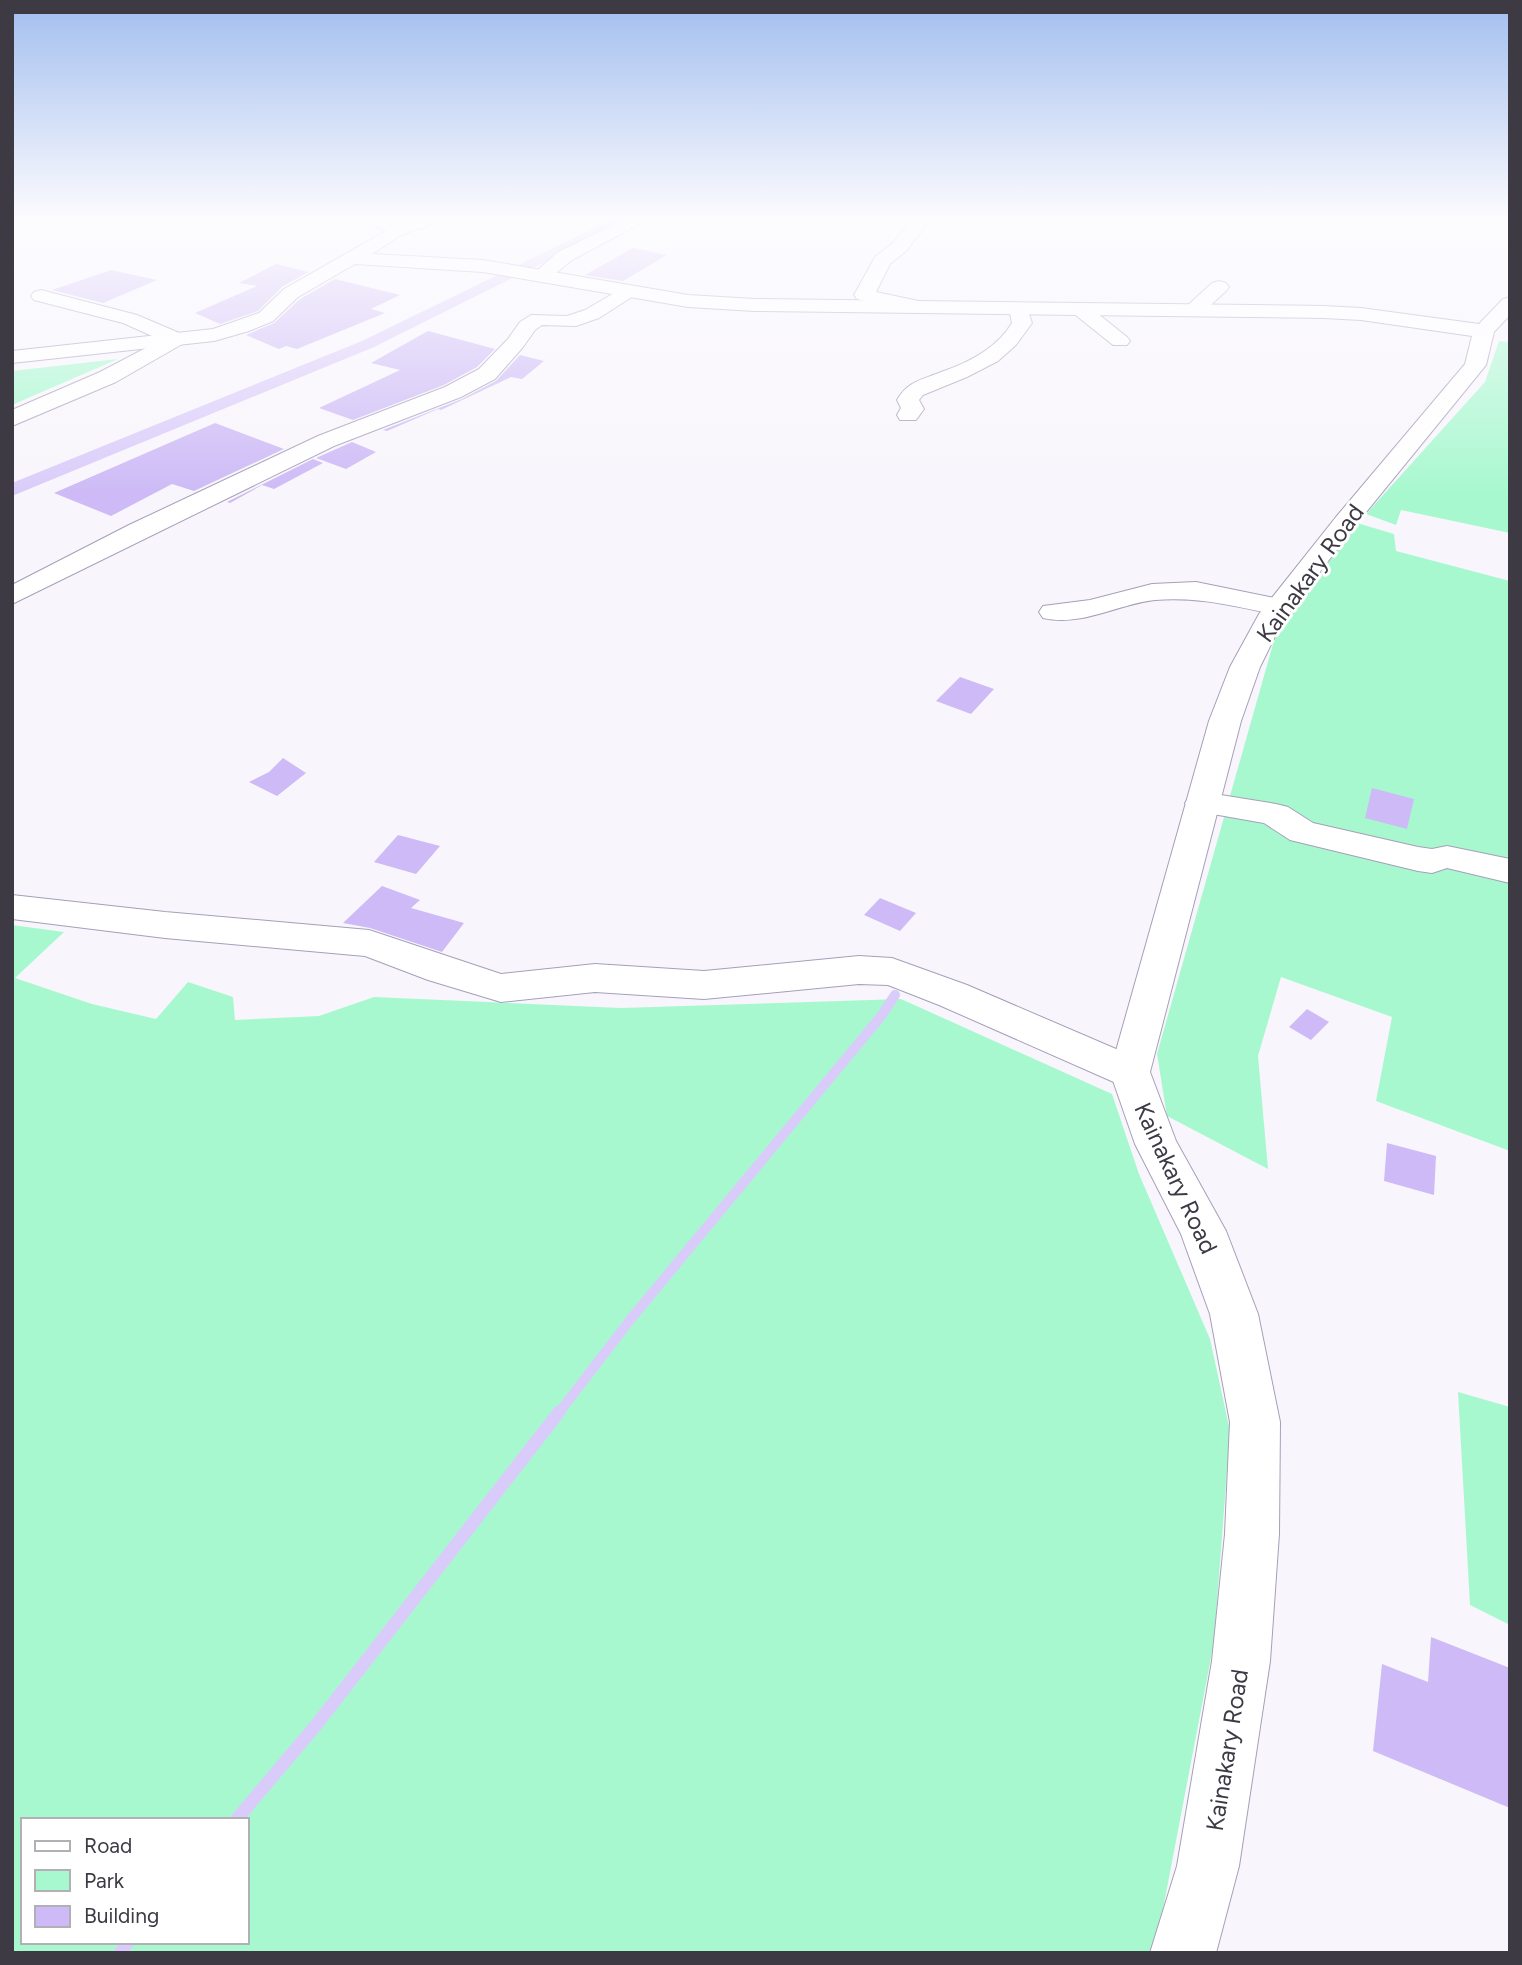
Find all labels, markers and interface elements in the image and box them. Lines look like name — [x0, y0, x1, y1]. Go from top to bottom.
street label: Kainakary Road — [1250, 498, 1370, 648]
street label: Kainakary Road — [1128, 1098, 1224, 1258]
street label: Kainakary Road — [1200, 1667, 1254, 1833]
legend — [21, 1818, 248, 1944]
text: Road — [84, 1833, 132, 1858]
text: Park — [84, 1868, 125, 1893]
text: Building — [84, 1903, 159, 1928]

